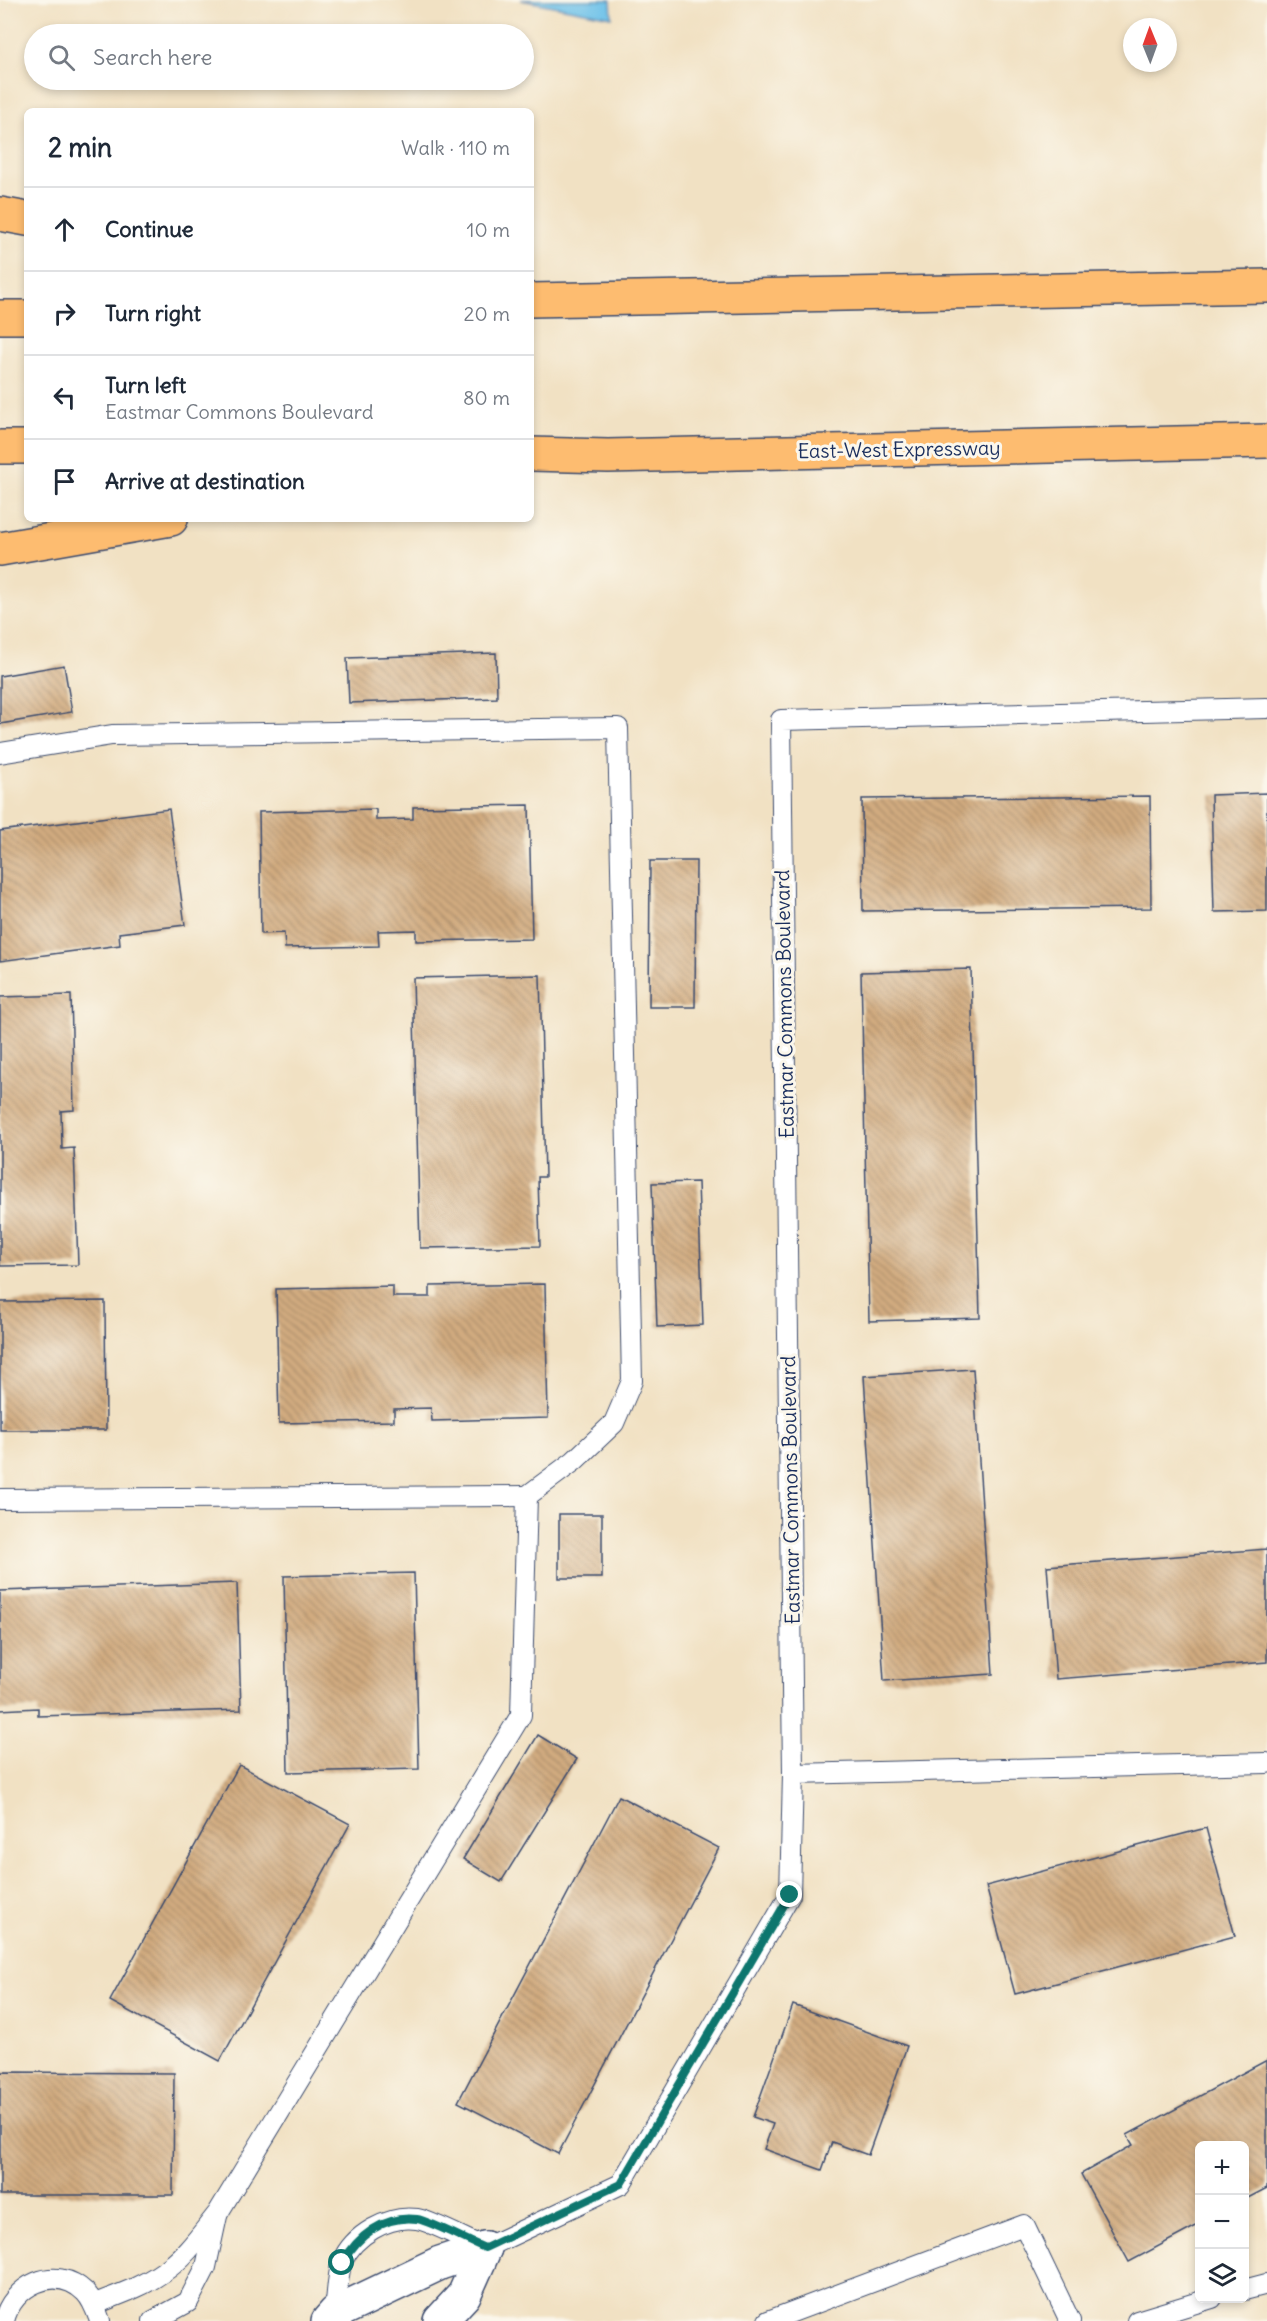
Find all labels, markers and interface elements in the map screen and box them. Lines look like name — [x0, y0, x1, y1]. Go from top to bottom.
north arrow — [1123, 18, 1177, 72]
search box — [24, 24, 534, 90]
icon: search — [45, 41, 78, 74]
text: Search here — [93, 43, 212, 71]
text: 2 min — [48, 131, 112, 164]
text: Walk · 110 m — [401, 135, 510, 160]
icon: ahead — [48, 213, 81, 246]
text: Continue — [105, 215, 194, 243]
text: 10 m — [467, 217, 510, 242]
icon: right — [48, 297, 81, 330]
text: Turn right — [105, 299, 201, 327]
text: 20 m — [464, 301, 510, 326]
text: Turn left — [105, 371, 186, 399]
icon: left — [48, 381, 81, 414]
text: 80 m — [463, 385, 510, 410]
text: Eastmar Commons Boulevard — [105, 399, 374, 424]
street label: East-West Expressway — [797, 435, 1001, 463]
icon: arrive — [48, 465, 81, 498]
text: Arrive at destination — [105, 467, 305, 495]
street label: Eastmar Commons Boulevard — [769, 869, 799, 1138]
street label: Eastmar Commons Boulevard — [775, 1355, 805, 1624]
route end — [776, 1881, 802, 1907]
map controls — [1195, 2141, 1249, 2303]
button: + — [1195, 2141, 1249, 2195]
button: − — [1195, 2195, 1249, 2249]
route start — [328, 2249, 354, 2275]
button: layers — [1195, 2249, 1249, 2303]

